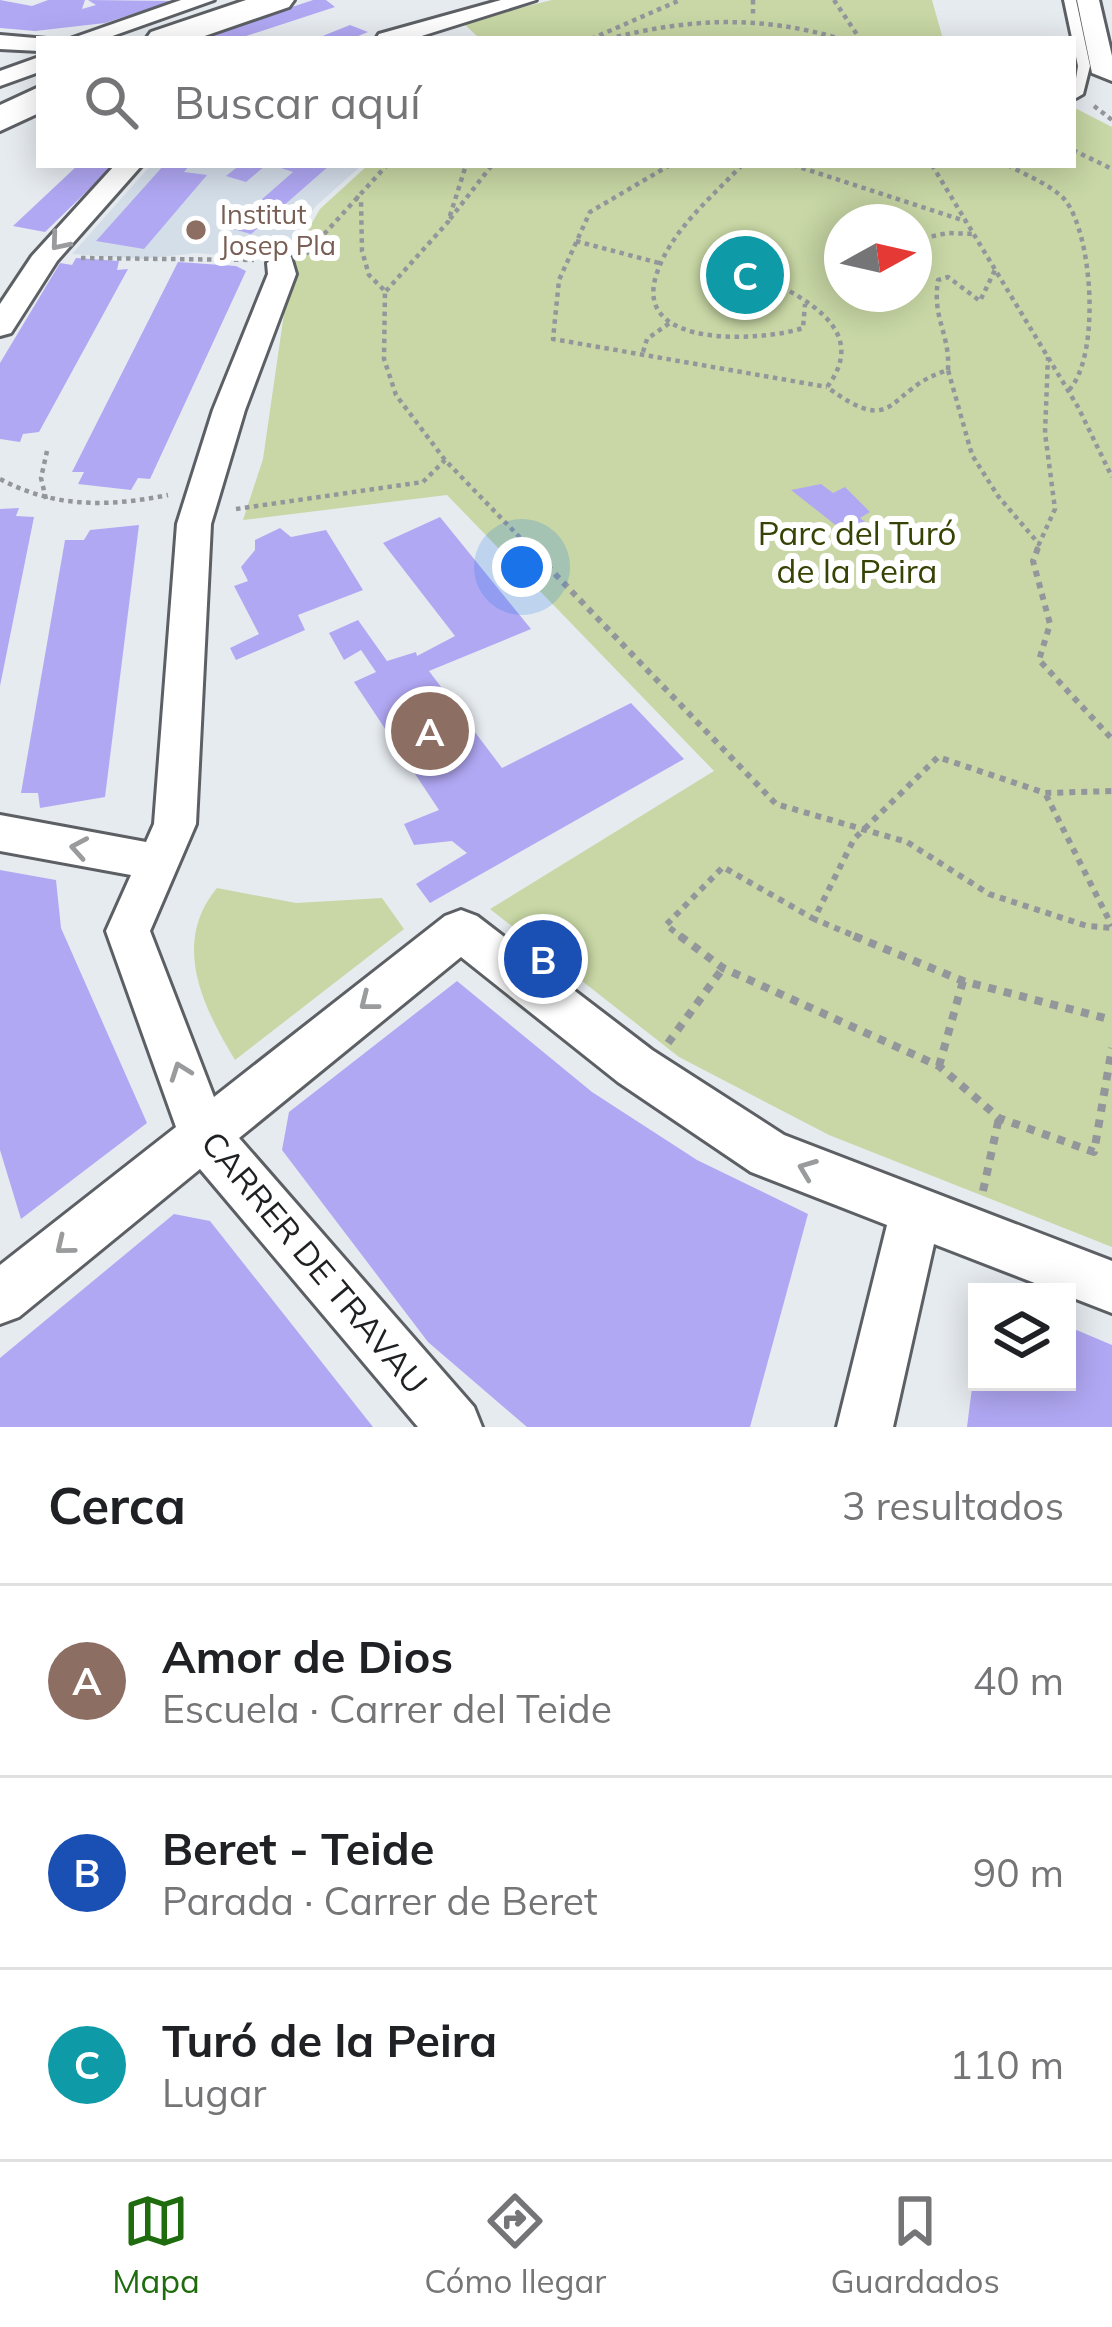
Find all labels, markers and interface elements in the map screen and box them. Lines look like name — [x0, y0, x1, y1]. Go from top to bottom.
search box — [36, 36, 1076, 168]
icon: search — [78, 69, 144, 135]
text: Buscar aquí — [174, 74, 421, 130]
place label: Institut Josep Pla — [220, 197, 336, 262]
north arrow — [824, 204, 932, 312]
marker: Institut Josep Pla — [183, 217, 209, 243]
one-way arrow — [52, 228, 73, 250]
pin: C — [706, 230, 784, 320]
park label: Parc del Turó de la Peira — [758, 512, 956, 591]
your location — [492, 537, 552, 597]
pin: A — [391, 686, 469, 776]
one-way arrow — [69, 836, 89, 861]
pin: B — [504, 914, 582, 1004]
one-way arrow — [360, 988, 382, 1009]
one-way arrow — [170, 1062, 194, 1083]
street label: CARRER DE TRAVAU — [193, 1123, 437, 1401]
one-way arrow — [797, 1158, 818, 1183]
one-way arrow — [56, 1232, 78, 1253]
map controls — [968, 1283, 1076, 1391]
button: layers — [968, 1283, 1076, 1391]
text: Cerca — [48, 1473, 186, 1537]
text: 3 resultados — [842, 1481, 1064, 1530]
text: Amor de Dios — [162, 1628, 453, 1684]
text: A — [72, 1656, 102, 1705]
text: 40 m — [973, 1656, 1064, 1705]
text: Escuela · Carrer del Teide — [162, 1684, 612, 1733]
text: Beret - Teide — [162, 1820, 434, 1876]
text: B — [74, 1848, 100, 1897]
text: 90 m — [973, 1848, 1064, 1897]
text: Parada · Carrer de Beret — [162, 1876, 598, 1925]
text: Turó de la Peira — [162, 2012, 497, 2068]
text: C — [74, 2040, 100, 2089]
text: 110 m — [949, 2040, 1064, 2089]
text: Lugar — [162, 2068, 266, 2117]
tab: Mapa — [112, 2188, 200, 2301]
tab: Cómo llegar — [424, 2188, 606, 2301]
tab: Guardados — [830, 2188, 1000, 2301]

